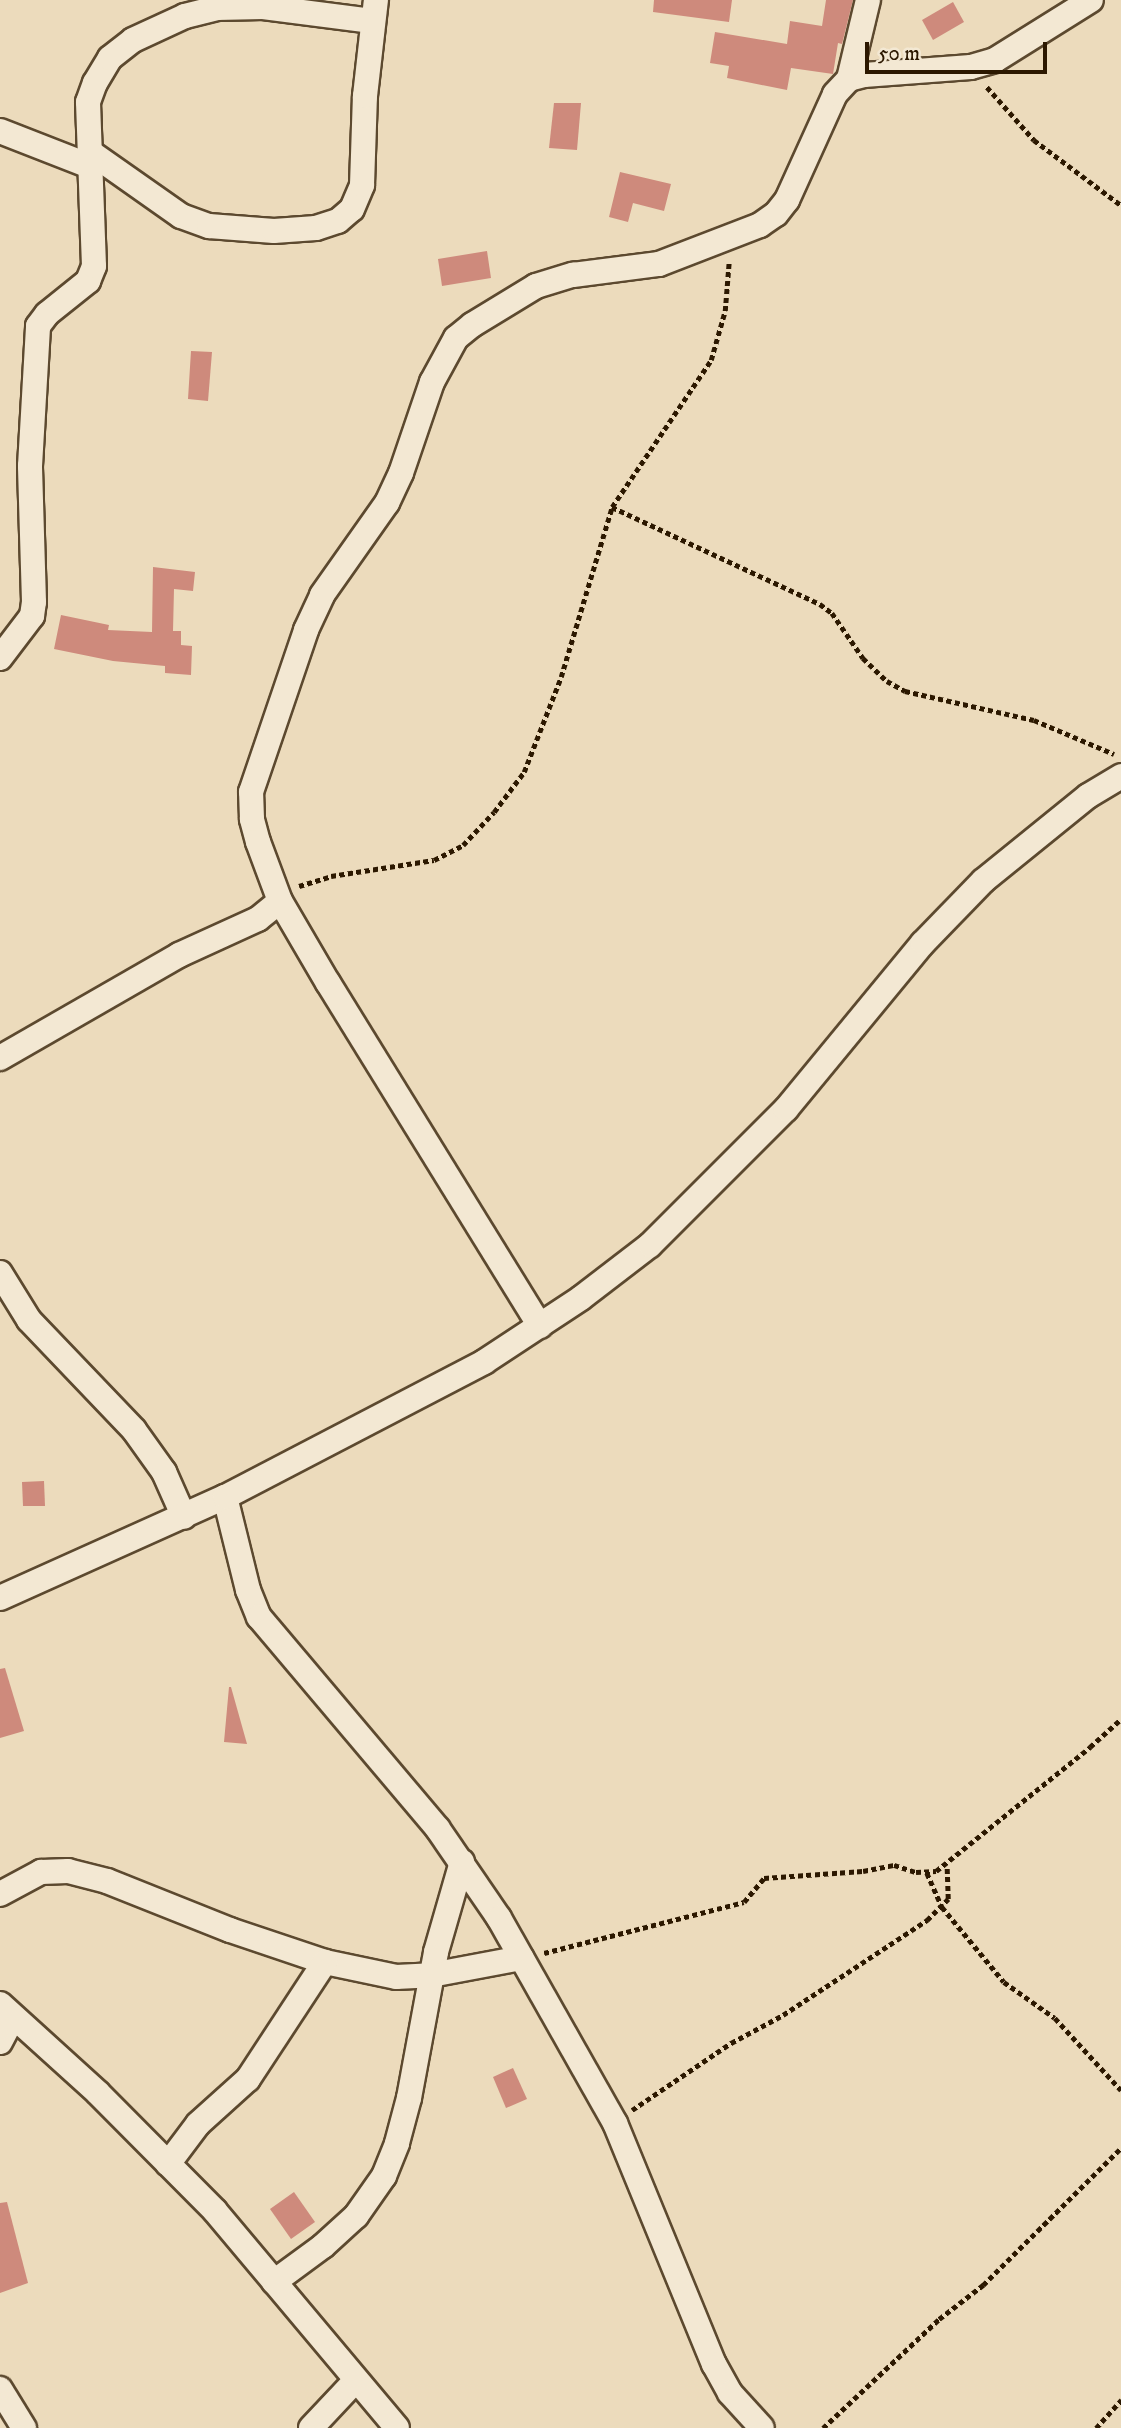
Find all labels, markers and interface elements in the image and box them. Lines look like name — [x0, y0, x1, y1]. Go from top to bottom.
scale bar — [869, 28, 1051, 72]
text: 50 m — [878, 41, 920, 67]

